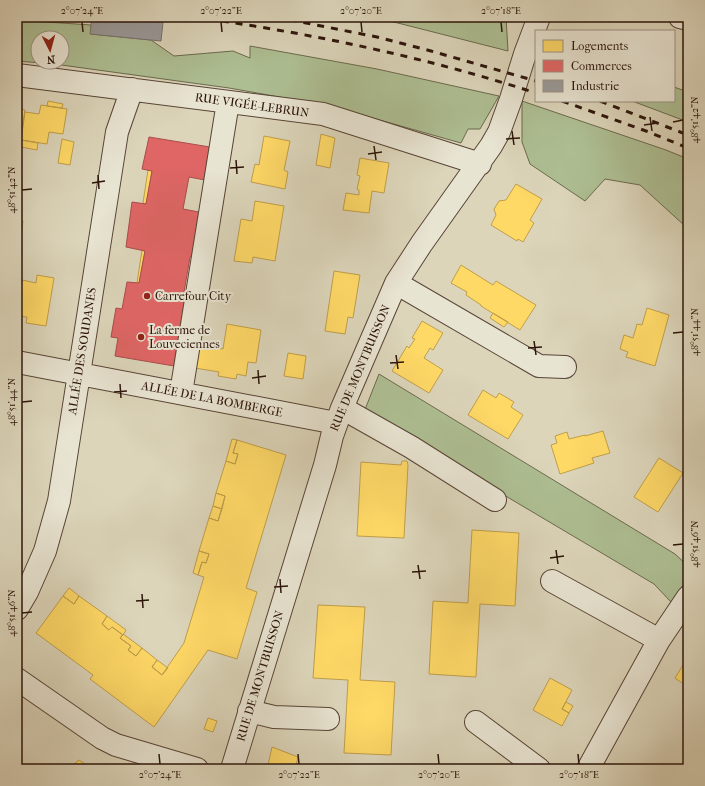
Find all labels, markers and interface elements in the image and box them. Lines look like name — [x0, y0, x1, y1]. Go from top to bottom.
text: 2°07'24"E — [61, 5, 103, 17]
text: 2°07'22"E — [200, 5, 242, 17]
text: 2°07'20"E — [340, 5, 382, 17]
text: 2°07'18"E — [481, 5, 521, 17]
north arrow — [30, 30, 70, 70]
legend — [535, 30, 675, 102]
text: Logements — [571, 39, 629, 53]
text: N — [46, 53, 56, 66]
text: Commerces — [571, 59, 632, 73]
text: Industrie — [571, 79, 619, 93]
street label: RUE VIGÉE-LEBRUN — [194, 89, 310, 120]
text: 48°51'42"N — [689, 96, 701, 144]
text: 48°51'42"N — [6, 166, 18, 214]
street label: ALLÉE DES SOUDANES — [64, 286, 99, 417]
place label: Carrefour City — [155, 289, 232, 303]
marker: Carrefour City — [142, 291, 152, 301]
street label: RUE DE MONTBUISSON — [327, 303, 393, 433]
text: 48°51'44"N — [689, 308, 701, 356]
place label: La ferme de Louveciennes — [149, 323, 220, 351]
marker: La ferme de Louveciennes — [136, 332, 146, 342]
street label: ALLÉE DE LA BOMBERGE — [139, 377, 284, 420]
text: 48°51'44"N — [6, 378, 18, 426]
text: 48°51'46"N — [689, 520, 701, 568]
text: 48°51'46"N — [6, 589, 18, 637]
street label: RUE DE MONTBUISSON — [233, 609, 287, 743]
text: 2°07'24"E — [139, 769, 181, 781]
text: 2°07'22"E — [278, 769, 320, 781]
text: 2°07'20"E — [418, 769, 460, 781]
text: 2°07'18"E — [559, 769, 599, 781]

